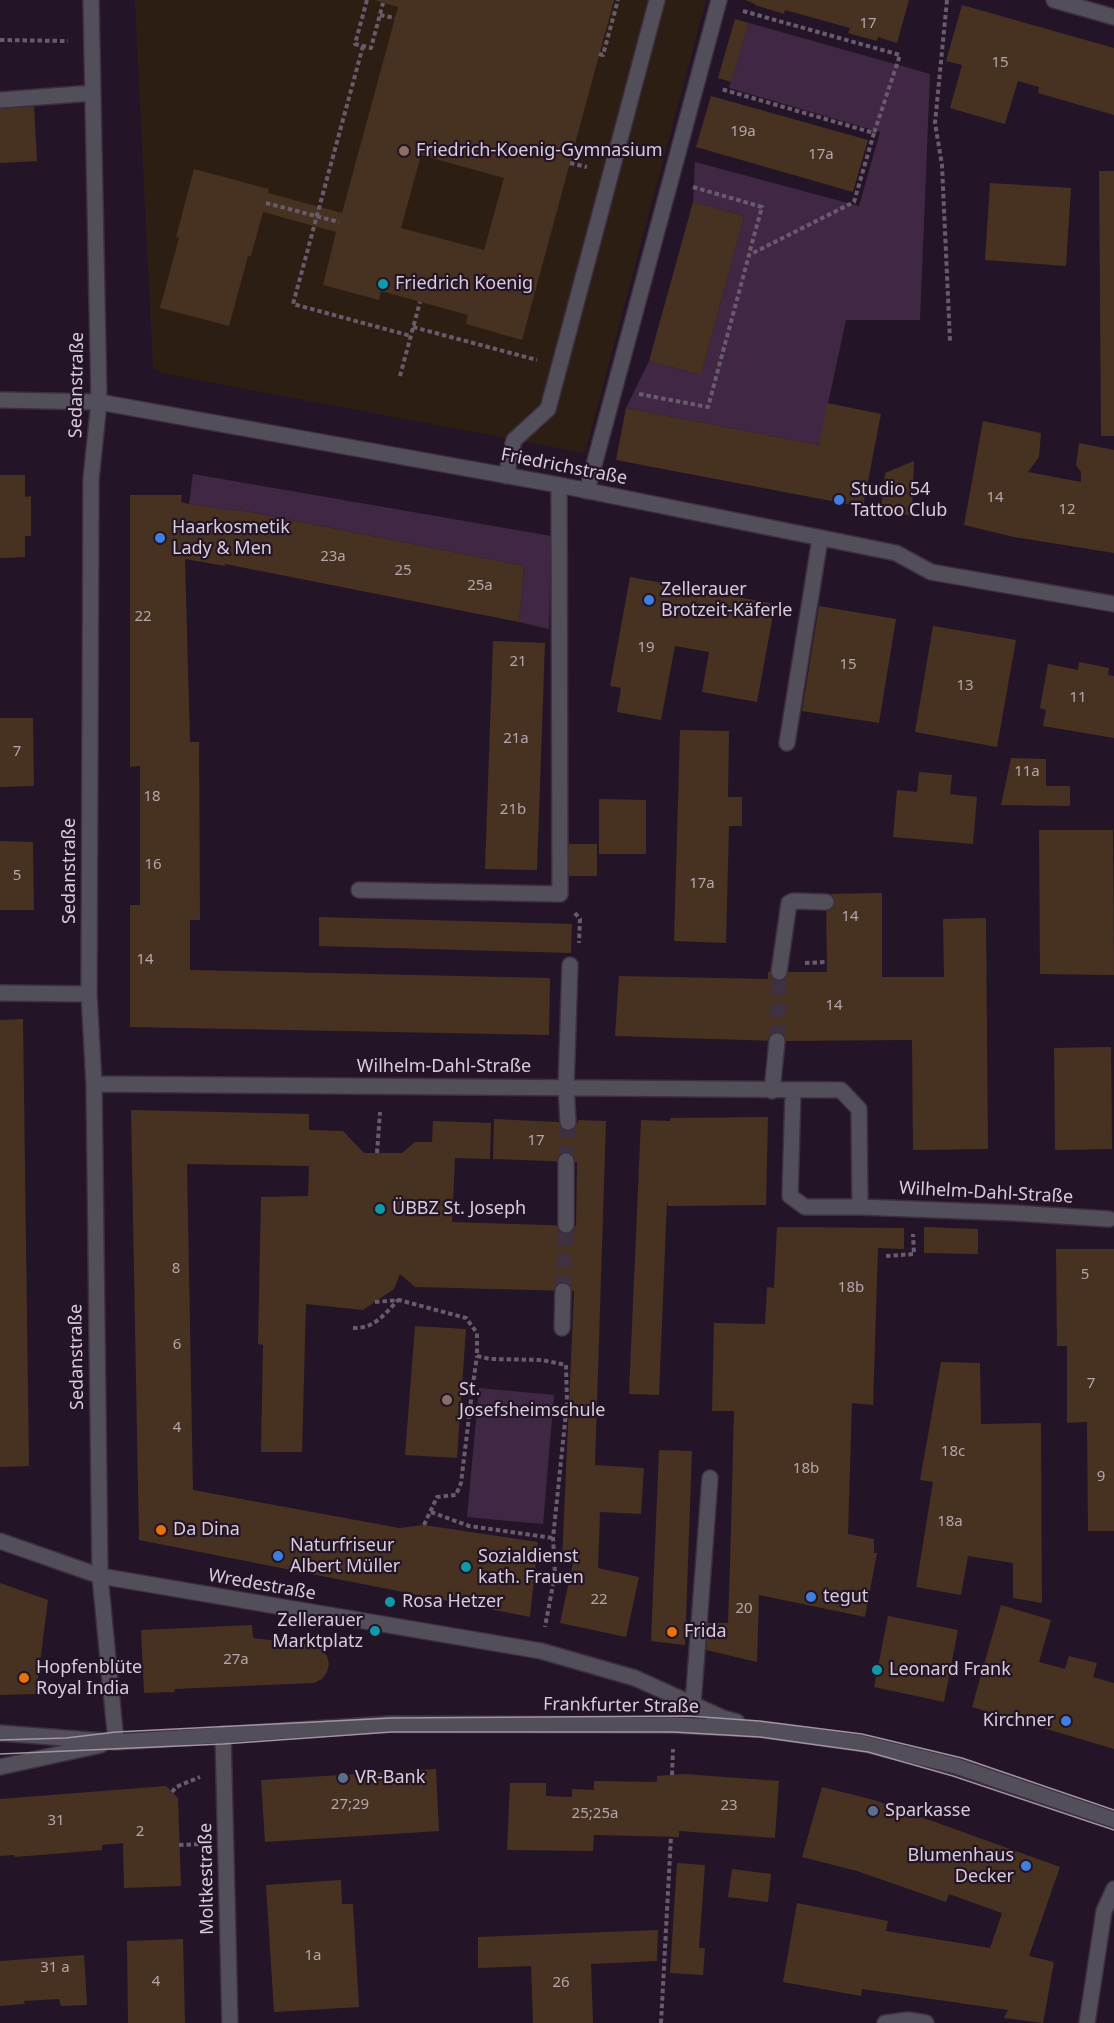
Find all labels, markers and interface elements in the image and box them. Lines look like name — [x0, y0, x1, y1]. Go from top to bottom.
house number: 17 — [859, 15, 877, 33]
house number: 15 — [991, 54, 1009, 72]
house number: 19a — [730, 123, 756, 141]
place label: Friedrich-Koenig-Gymnasium — [416, 140, 663, 162]
marker: Friedrich-Koenig-Gymnasium — [397, 144, 411, 158]
house number: 17a — [808, 146, 834, 164]
place label: Friedrich Koenig — [395, 273, 533, 295]
marker: Friedrich Koenig — [376, 277, 390, 291]
street label: Sedanstraße — [65, 332, 89, 438]
street label: Friedrichstraße — [499, 444, 629, 490]
place label: Studio 54 Tattoo Club — [851, 479, 947, 522]
house number: 14 — [986, 489, 1004, 507]
marker: Studio 54 Tattoo Club — [832, 493, 846, 507]
house number: 12 — [1058, 501, 1076, 519]
place label: Haarkosmetik Lady & Men — [172, 517, 290, 560]
marker: Haarkosmetik Lady & Men — [153, 531, 167, 545]
house number: 23a — [320, 548, 346, 566]
house number: 25 — [394, 562, 412, 580]
house number: 25a — [467, 577, 493, 595]
place label: Zellerauer Brotzeit-Käferle — [661, 579, 793, 622]
marker: Zellerauer Brotzeit-Käferle — [642, 593, 656, 607]
house number: 22 — [134, 608, 152, 626]
house number: 19 — [637, 639, 655, 657]
house number: 21 — [509, 653, 527, 671]
house number: 15 — [839, 656, 857, 674]
house number: 13 — [956, 677, 974, 695]
house number: 11 — [1069, 689, 1087, 707]
house number: 21a — [503, 730, 529, 748]
house number: 7 — [13, 743, 21, 761]
house number: 11a — [1014, 763, 1040, 781]
house number: 18 — [143, 788, 161, 806]
house number: 21b — [500, 801, 526, 819]
street label: Sedanstraße — [59, 818, 81, 924]
house number: 16 — [144, 856, 162, 874]
house number: 5 — [13, 867, 21, 885]
house number: 17a — [689, 875, 715, 893]
house number: 14 — [841, 908, 859, 926]
house number: 14 — [136, 951, 154, 969]
house number: 14 — [825, 997, 843, 1015]
street label: Wilhelm-Dahl-Straße — [357, 1056, 531, 1078]
house number: 17 — [527, 1132, 545, 1150]
street label: Wilhelm-Dahl-Straße — [898, 1178, 1074, 1208]
place label: ÜBBZ St. Joseph — [392, 1198, 526, 1220]
marker: ÜBBZ St. Joseph — [373, 1202, 387, 1216]
house number: 8 — [172, 1260, 180, 1278]
house number: 5 — [1081, 1266, 1089, 1284]
house number: 18b — [838, 1279, 864, 1297]
street label: Sedanstraße — [65, 1304, 89, 1410]
house number: 6 — [173, 1336, 181, 1354]
house number: 7 — [1087, 1375, 1095, 1393]
place label: St. Josefsheimschule — [459, 1379, 605, 1422]
marker: St. Josefsheimschule — [440, 1393, 454, 1407]
house number: 4 — [173, 1419, 181, 1437]
house number: 18c — [941, 1443, 965, 1461]
house number: 18b — [793, 1460, 819, 1478]
house number: 9 — [1097, 1468, 1105, 1486]
house number: 18a — [937, 1513, 963, 1531]
place label: Da Dina — [173, 1519, 240, 1541]
marker: Da Dina — [154, 1523, 168, 1537]
place label: Naturfriseur Albert Müller — [290, 1535, 400, 1578]
place label: Sozialdienst kath. Frauen — [478, 1546, 584, 1588]
marker: Naturfriseur Albert Müller — [271, 1549, 285, 1563]
marker: Sozialdienst kath. Frauen — [459, 1560, 473, 1574]
street label: Wredestraße — [207, 1565, 317, 1605]
place label: tegut — [823, 1586, 868, 1608]
marker: tegut — [804, 1590, 818, 1604]
place label: Rosa Hetzer — [402, 1591, 504, 1613]
house number: 22 — [590, 1591, 608, 1609]
marker: Rosa Hetzer — [383, 1595, 397, 1609]
house number: 20 — [735, 1600, 753, 1618]
place label: Zellerauer Marktplatz — [272, 1610, 363, 1652]
place label: Frida — [684, 1621, 727, 1643]
marker: Zellerauer Marktplatz — [368, 1624, 382, 1638]
marker: Frida — [665, 1625, 679, 1639]
house number: 27a — [223, 1651, 249, 1669]
place label: Hopfenblüte Royal India — [36, 1657, 142, 1700]
place label: Leonard Frank — [889, 1659, 1011, 1681]
marker: Leonard Frank — [870, 1663, 884, 1677]
marker: Hopfenblüte Royal India — [17, 1671, 31, 1685]
street label: Frankfurter Straße — [543, 1694, 699, 1718]
place label: Kirchner — [983, 1710, 1054, 1732]
marker: Kirchner — [1059, 1714, 1073, 1728]
place label: VR-Bank — [355, 1767, 425, 1789]
marker: VR-Bank — [336, 1771, 350, 1785]
house number: 27;29 — [331, 1796, 369, 1814]
house number: 23 — [720, 1797, 738, 1815]
place label: Sparkasse — [885, 1800, 971, 1822]
marker: Sparkasse — [866, 1804, 880, 1818]
house number: 25;25a — [572, 1805, 618, 1823]
house number: 31 — [47, 1812, 65, 1830]
house number: 2 — [136, 1823, 144, 1841]
street label: Moltkestraße — [195, 1823, 219, 1935]
place label: Blumenhaus Decker — [907, 1845, 1014, 1888]
marker: Blumenhaus Decker — [1019, 1859, 1033, 1873]
house number: 1a — [305, 1947, 321, 1965]
house number: 31 a — [40, 1959, 70, 1977]
house number: 4 — [152, 1973, 160, 1991]
house number: 26 — [552, 1974, 570, 1992]

